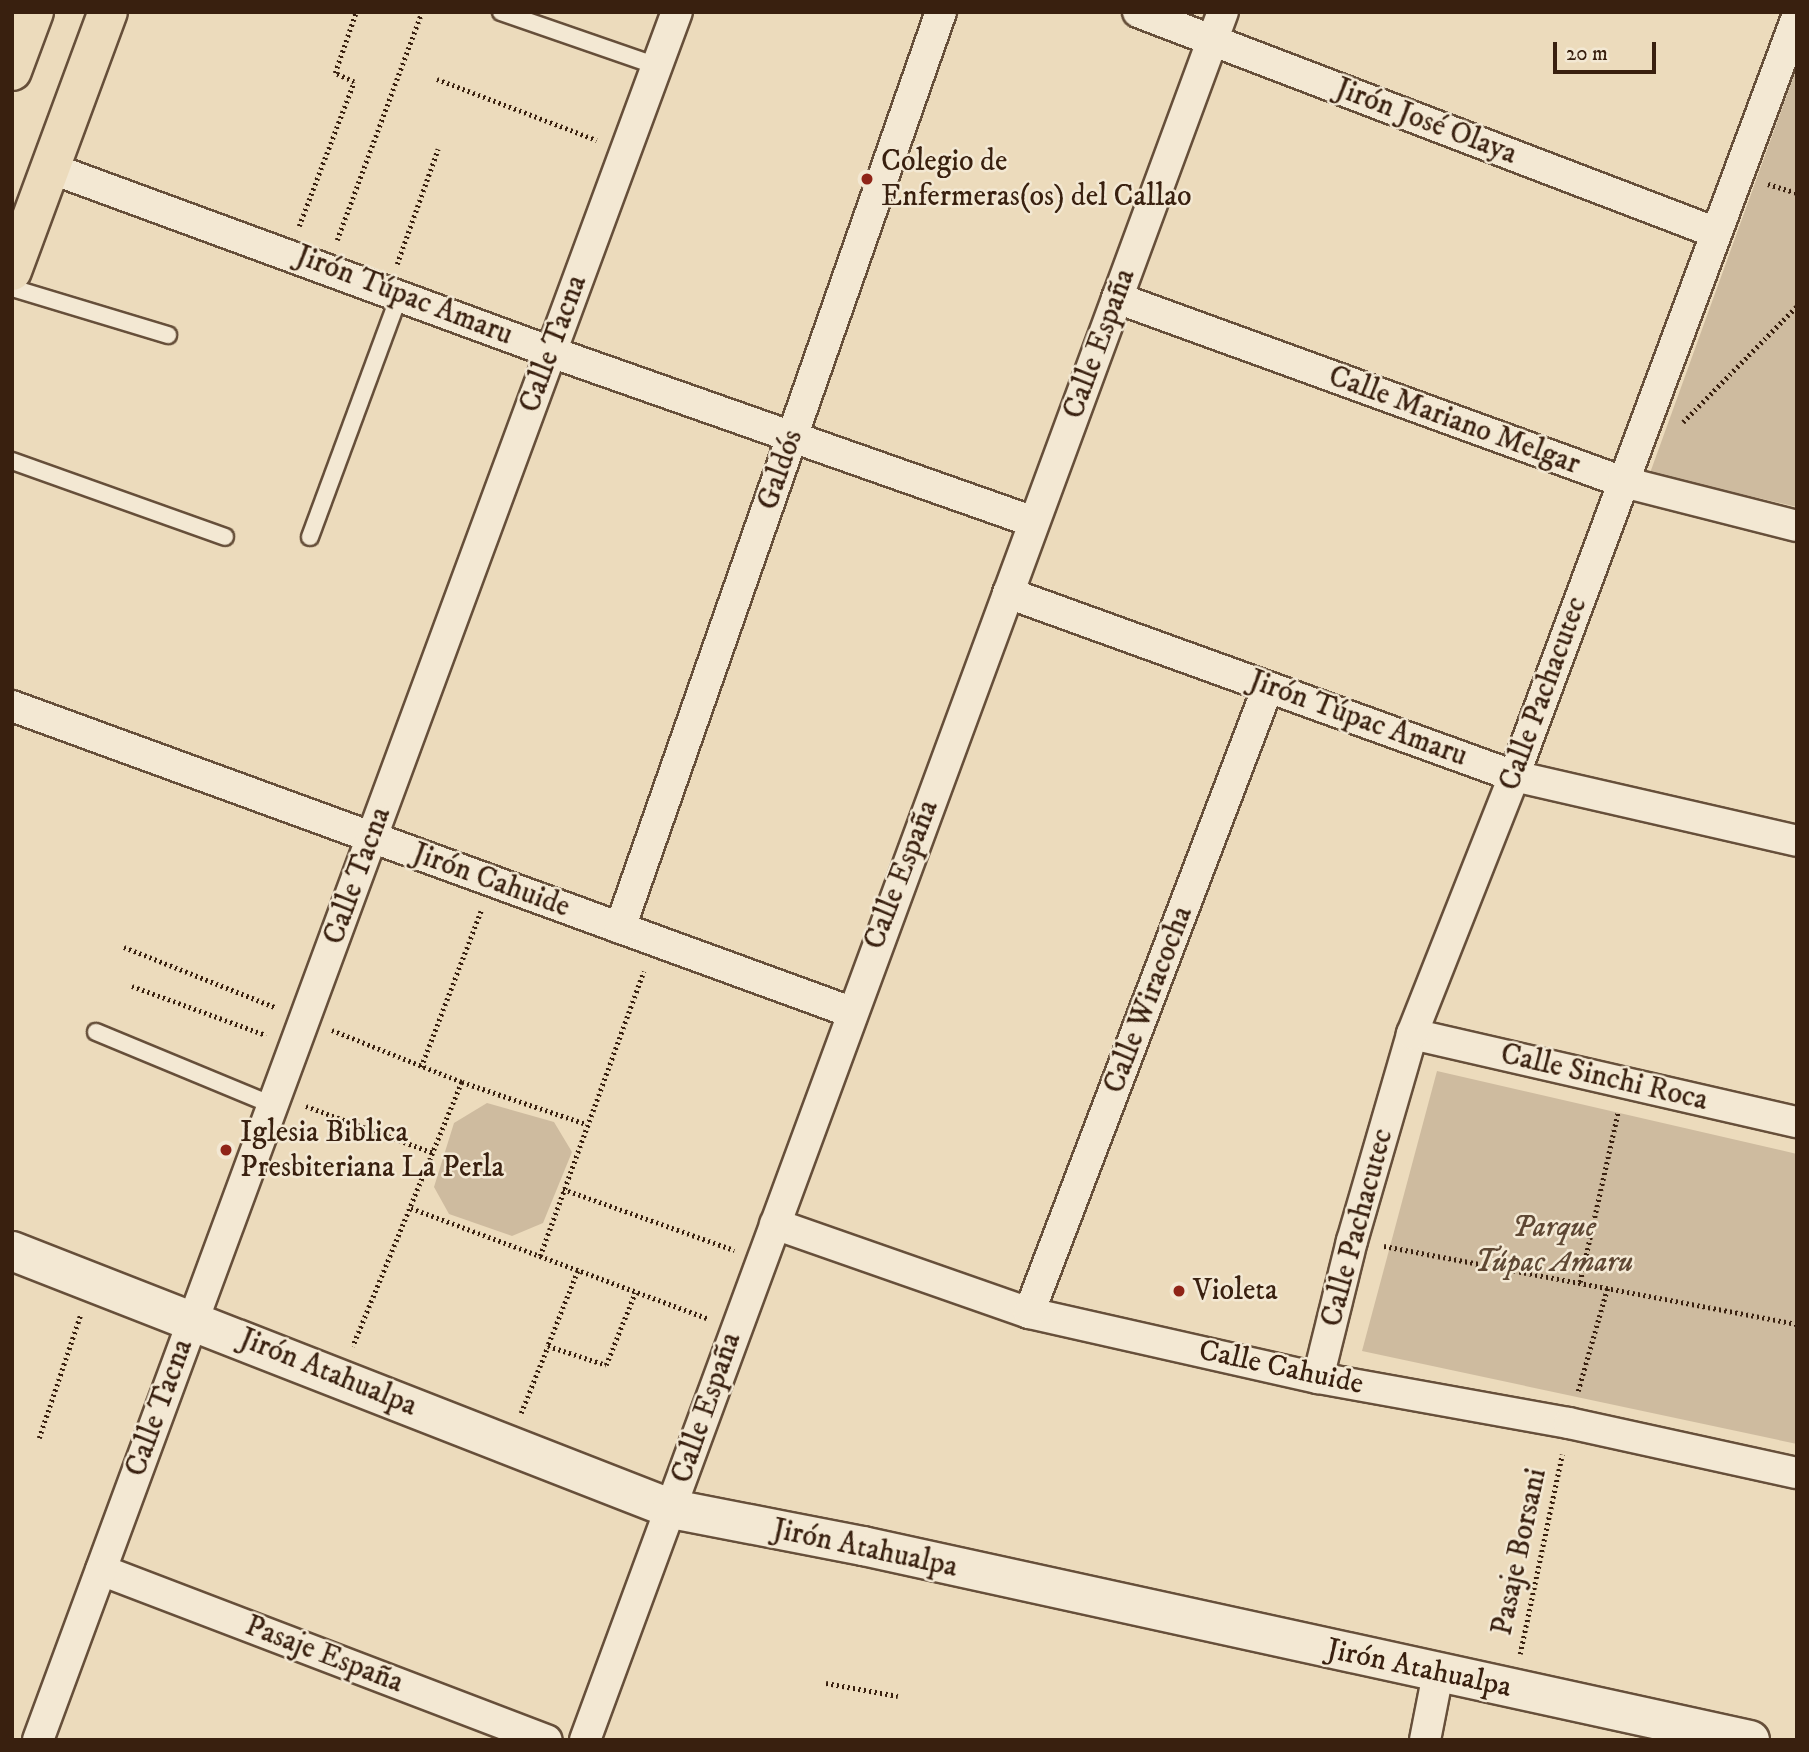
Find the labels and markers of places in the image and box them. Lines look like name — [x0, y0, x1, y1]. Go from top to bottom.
place label: Colegio de Enfermeras(os) del Callao — [881, 144, 1192, 214]
marker: Colegio de Enfermeras(os) del Callao — [859, 171, 875, 187]
place label: Iglesia Biblica Presbiteriana La Perla — [240, 1115, 504, 1186]
marker: Iglesia Biblica Presbiteriana La Perla — [218, 1142, 234, 1158]
place label: Violeta — [1193, 1273, 1278, 1309]
marker: Violeta — [1171, 1283, 1187, 1299]

